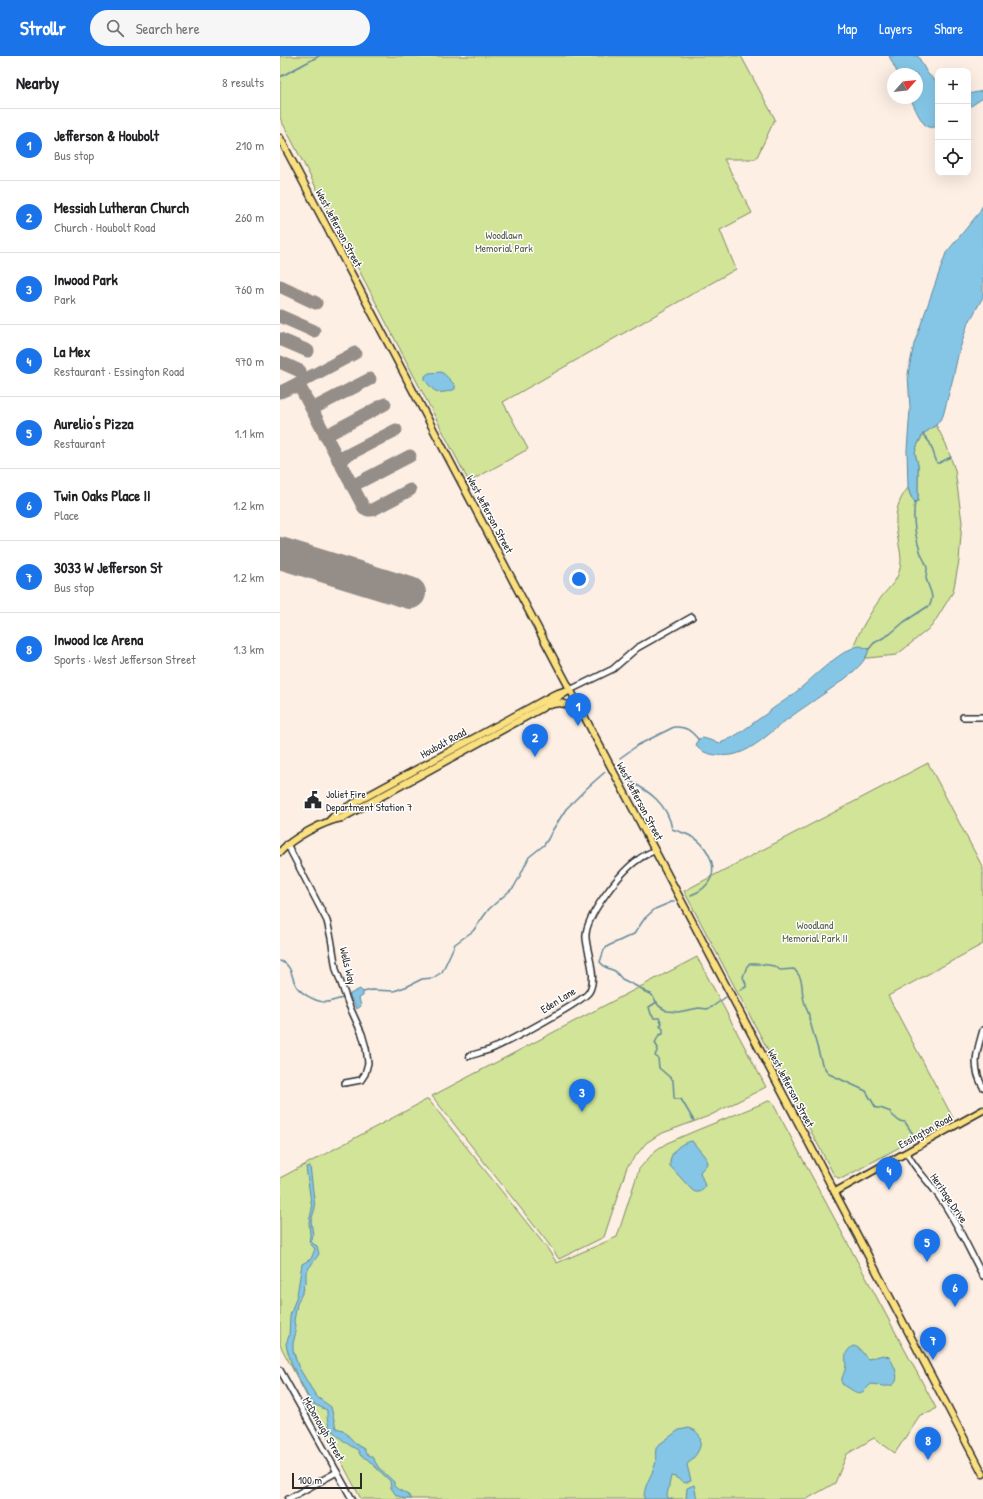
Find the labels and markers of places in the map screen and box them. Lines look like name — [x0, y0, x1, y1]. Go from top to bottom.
pin: 1 — [565, 693, 591, 726]
pin: 2 — [522, 724, 548, 757]
place label: Joliet Fire Department Station 7 — [326, 787, 413, 814]
public building icon: Joliet Fire Department Station 7 — [303, 790, 323, 810]
pin: 3 — [569, 1079, 595, 1112]
pin: 4 — [876, 1157, 902, 1190]
pin: 5 — [914, 1229, 940, 1262]
pin: 6 — [942, 1274, 968, 1307]
pin: 7 — [920, 1327, 946, 1360]
pin: 8 — [915, 1427, 941, 1460]

